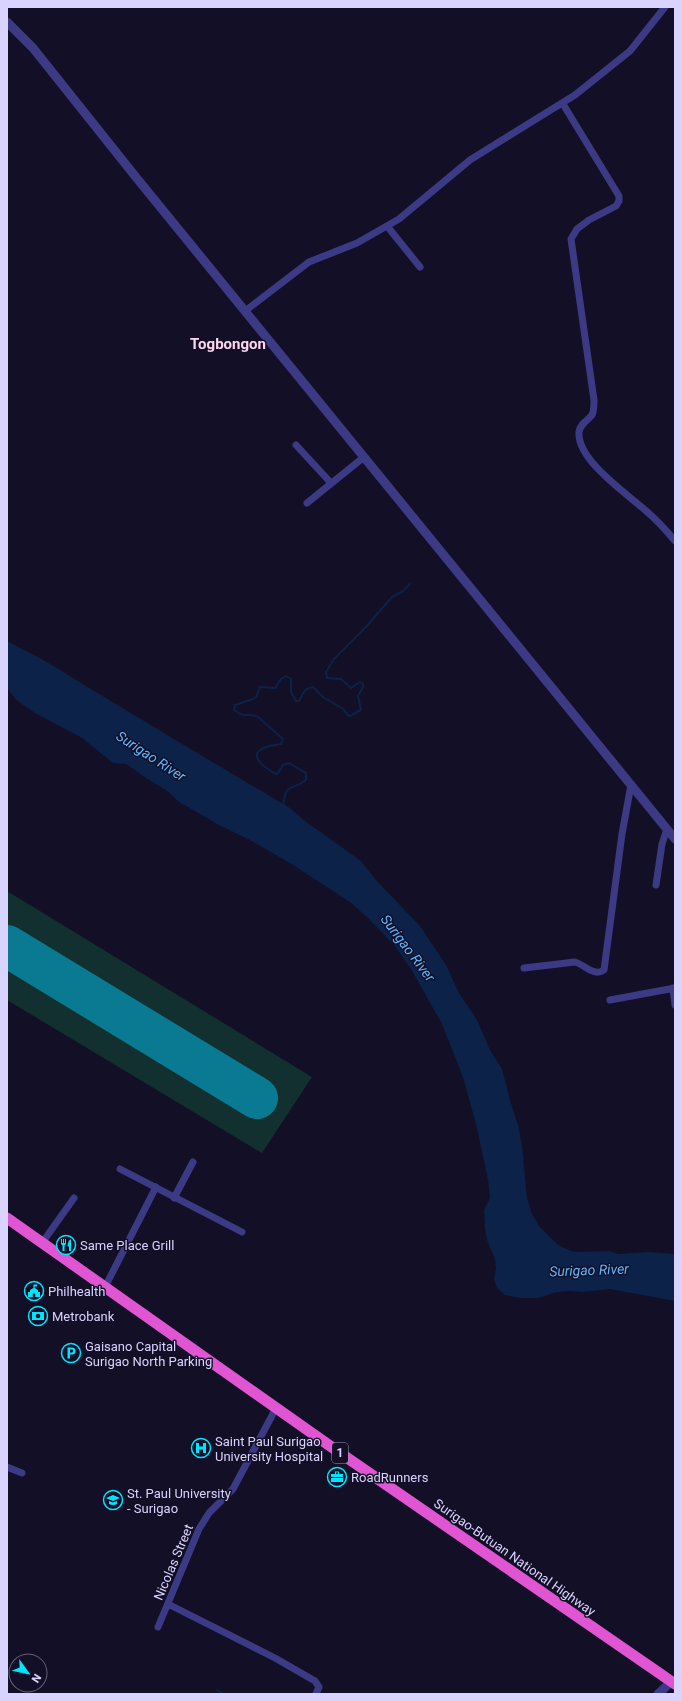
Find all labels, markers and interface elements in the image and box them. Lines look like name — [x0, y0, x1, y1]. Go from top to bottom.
district label: Togbongon — [190, 335, 266, 353]
water label: Surigao River — [113, 728, 189, 785]
water label: Surigao River — [378, 911, 439, 985]
restaurant icon: Same Place Grill — [55, 1234, 77, 1256]
place label: Same Place Grill — [80, 1238, 174, 1253]
water label: Surigao River — [549, 1261, 629, 1279]
public building icon: Philhealth — [23, 1280, 45, 1302]
place label: Philhealth — [48, 1284, 105, 1299]
bank icon: Metrobank — [27, 1305, 49, 1327]
place label: Metrobank — [52, 1309, 115, 1324]
place label: Gaisano Capital Surigao North Parking — [85, 1339, 212, 1369]
parking icon: Gaisano Capital Surigao North Parking — [60, 1342, 82, 1364]
place label: Saint Paul Surigao University Hospital — [215, 1434, 323, 1464]
hospital icon: Saint Paul Surigao University Hospital — [190, 1437, 212, 1459]
road number: 1 — [332, 1443, 348, 1463]
office icon: RoadRunners — [326, 1466, 348, 1488]
place label: RoadRunners — [351, 1470, 429, 1485]
place label: St. Paul University - Surigao — [127, 1486, 231, 1516]
school or university icon: St. Paul University - Surigao — [102, 1489, 124, 1511]
street label: Surigao-Butuan National Highway — [431, 1496, 598, 1619]
street label: Nicolas Street — [151, 1522, 196, 1602]
north arrow — [8, 1653, 48, 1693]
text: N — [28, 1671, 44, 1685]

